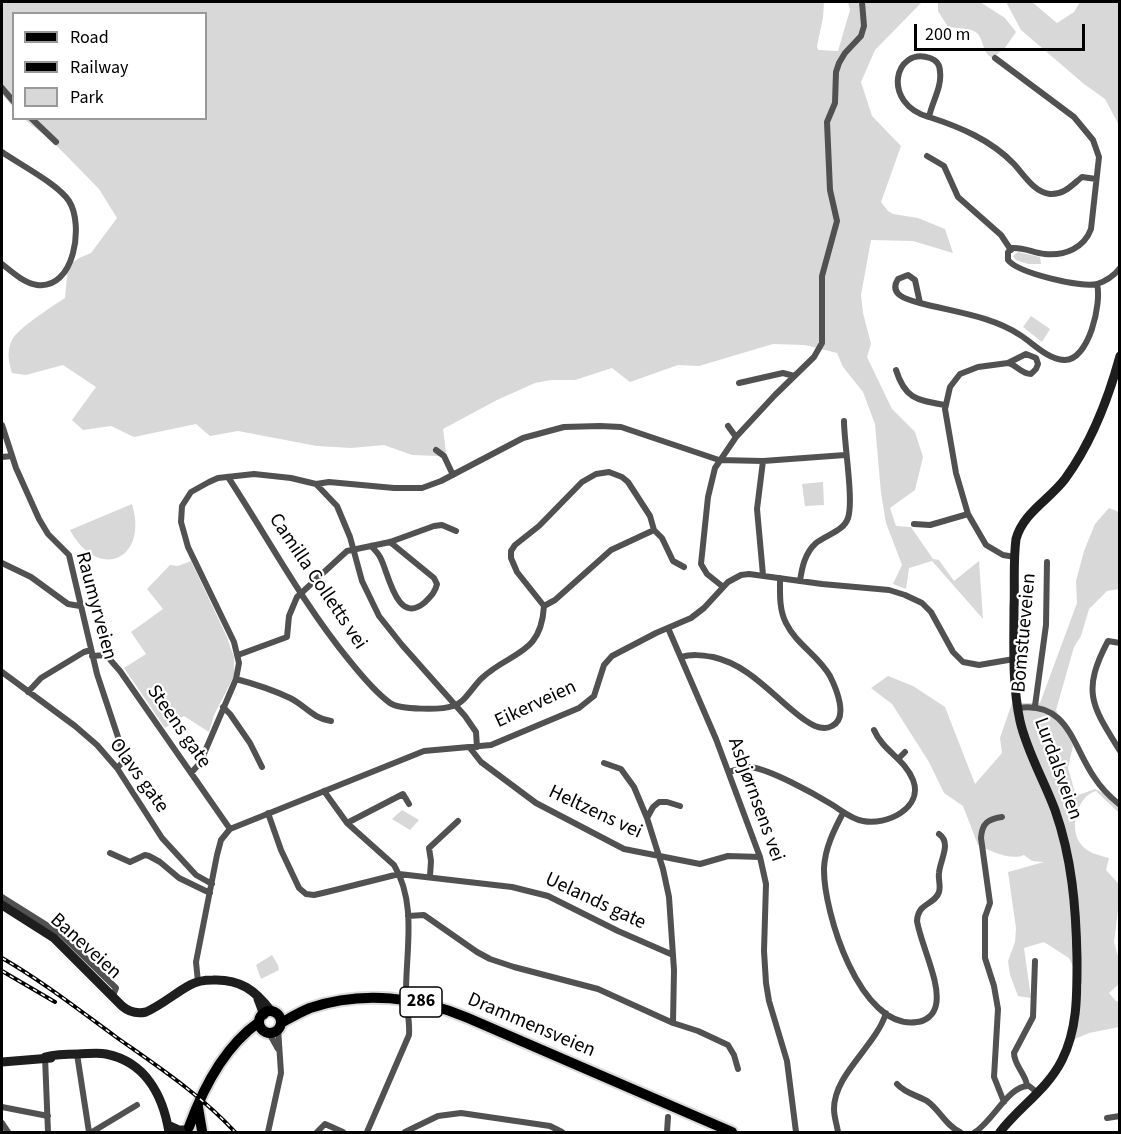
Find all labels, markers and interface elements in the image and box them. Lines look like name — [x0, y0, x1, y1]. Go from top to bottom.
legend — [12, 12, 207, 120]
scale bar — [917, 12, 1088, 50]
text: 200 m — [925, 22, 970, 47]
text: Road — [70, 25, 109, 50]
text: Railway — [70, 55, 129, 80]
text: Park — [70, 85, 104, 110]
street label: Camilla Colletts vei — [263, 509, 371, 655]
street label: Raumyrveien — [69, 549, 121, 663]
street label: Bomstueveien — [1008, 572, 1042, 694]
street label: Eikerveien — [491, 676, 581, 734]
street label: Steens gate — [141, 681, 215, 773]
street label: Lurdalsveien — [1027, 715, 1087, 823]
street label: Olavs gate — [103, 734, 173, 818]
street label: Asbjørnsens vei — [721, 735, 789, 865]
street label: Heltzens vei — [544, 781, 646, 845]
street label: Uelands gate — [541, 868, 649, 936]
street label: Baneveien — [44, 909, 126, 985]
road number: 286 — [400, 987, 442, 1017]
street label: Drammensveien — [464, 988, 598, 1064]

